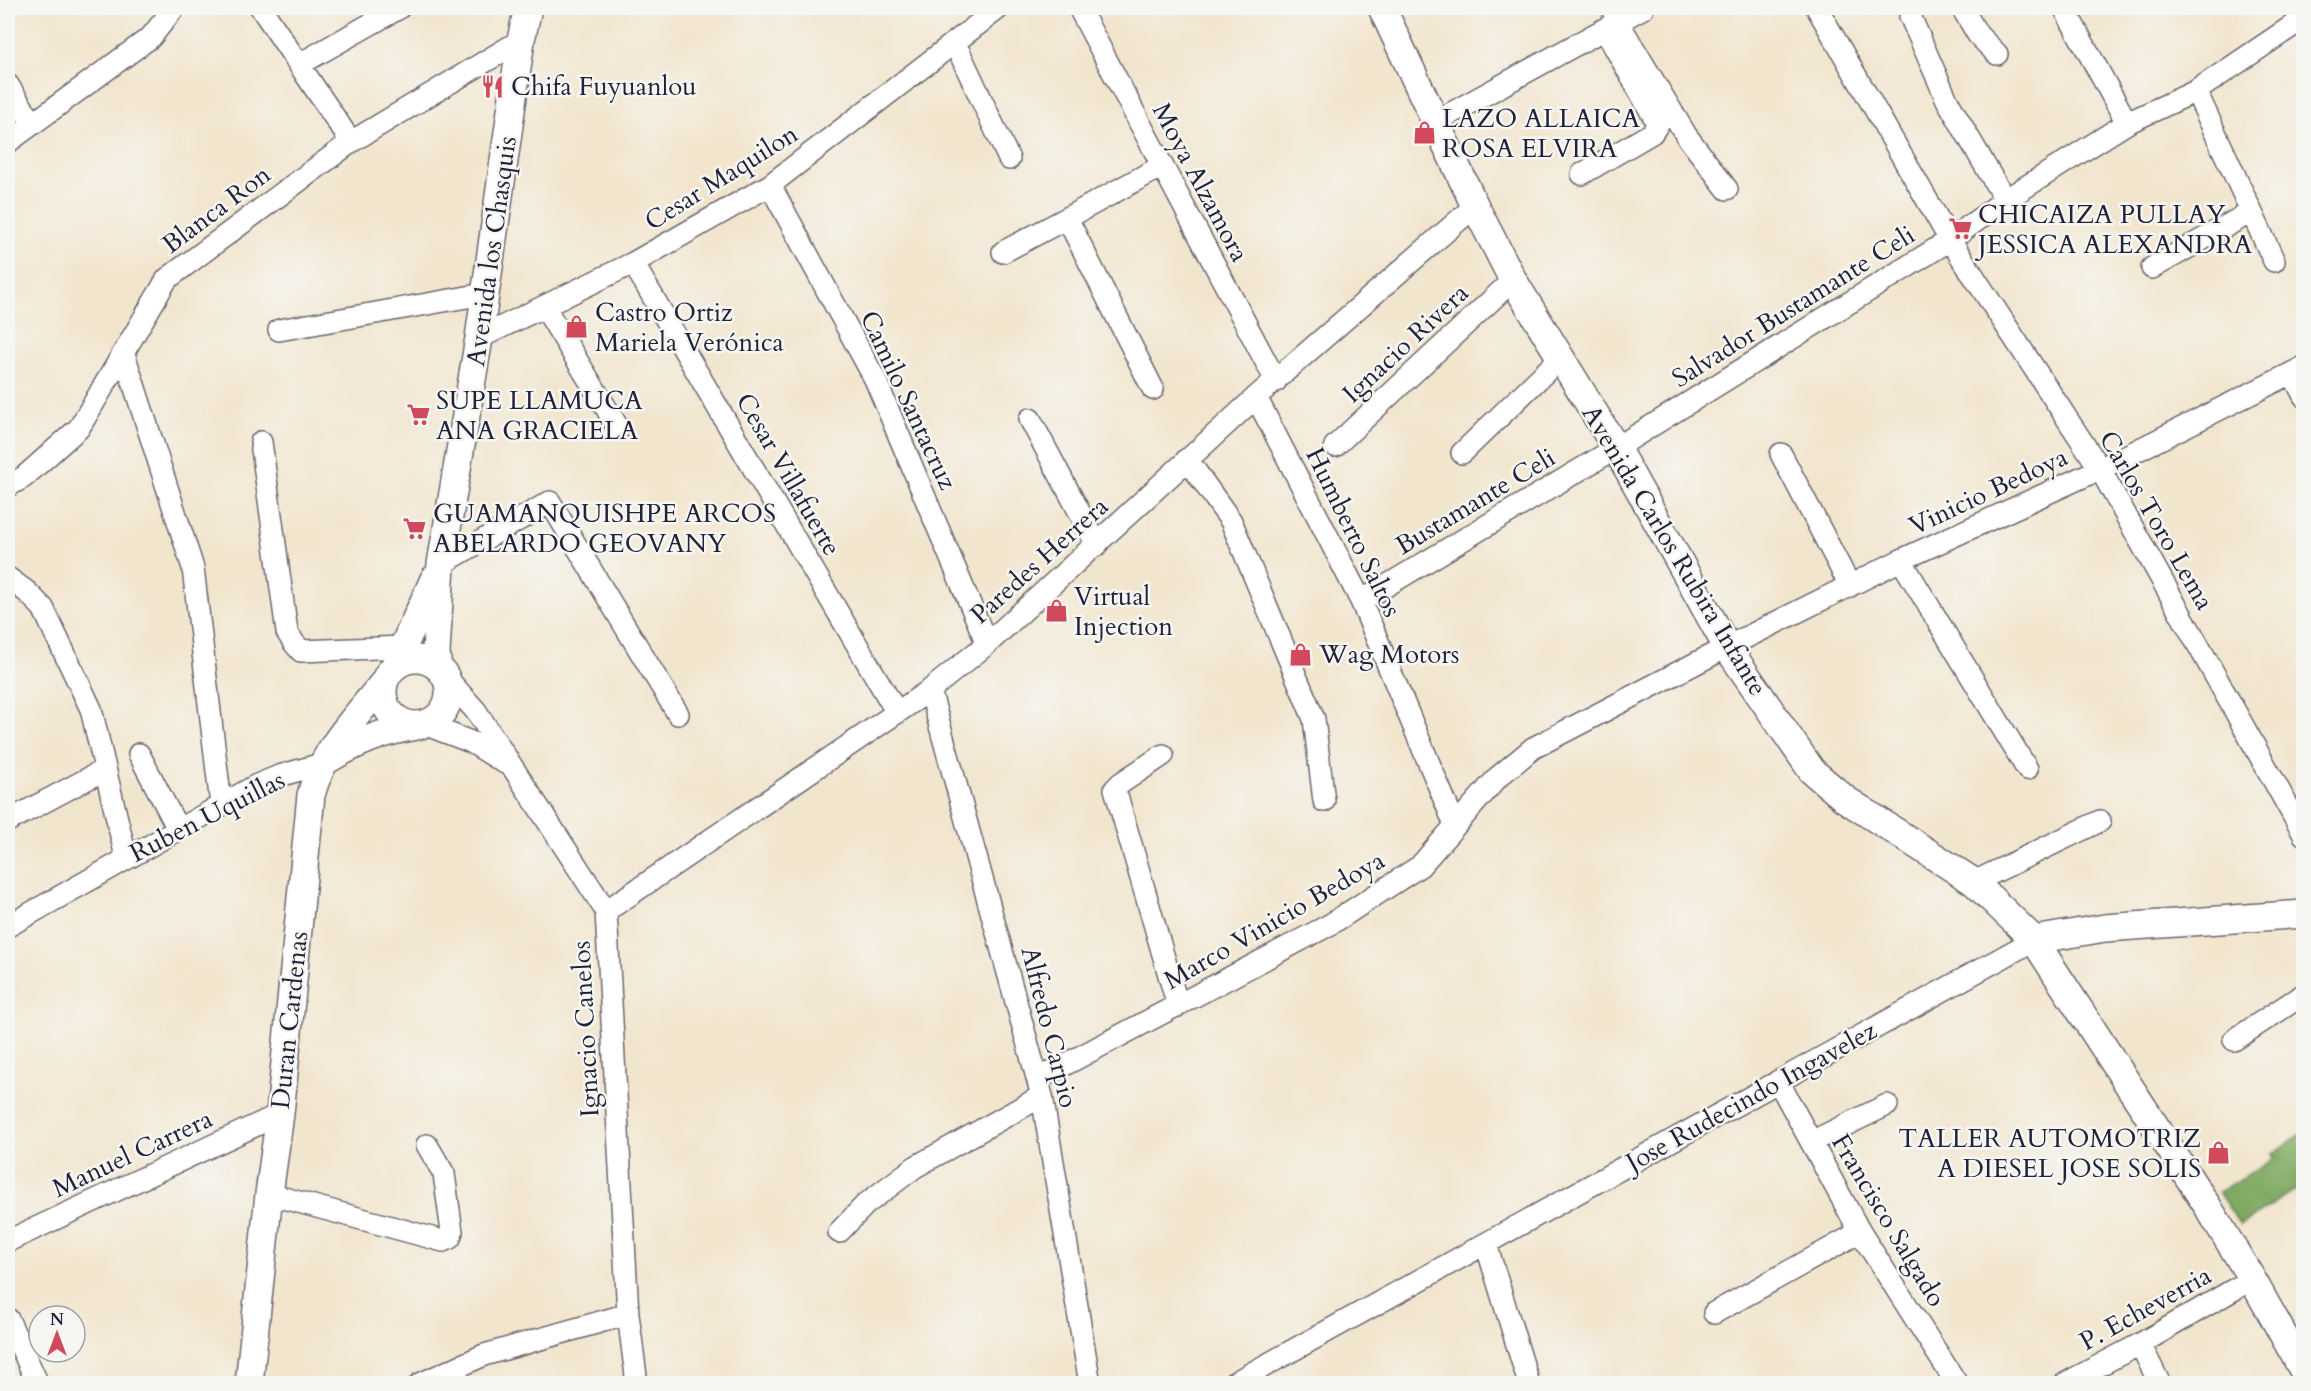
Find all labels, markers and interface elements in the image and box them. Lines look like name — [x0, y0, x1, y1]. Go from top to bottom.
place label: Chifa Fuyuanlou — [511, 69, 697, 104]
restaurant icon: Chifa Fuyuanlou — [480, 73, 506, 99]
street label: Moya Alzamora — [1144, 97, 1257, 268]
place label: LAZO ALLAICA ROSA ELVIRA — [1442, 101, 1640, 166]
street label: Cesar Maquilon — [638, 116, 805, 239]
shop icon: LAZO ALLAICA ROSA ELVIRA — [1411, 120, 1437, 146]
street label: Avenida los Chasquis — [458, 134, 525, 368]
street label: Blanca Ron — [155, 157, 278, 262]
place label: CHICAIZA PULLAY JESSICA ALEXANDRA — [1974, 197, 2253, 262]
supermarket icon: CHICAIZA PULLAY JESSICA ALEXANDRA — [1947, 216, 1973, 242]
street label: Salvador Bustamante Celi — [1665, 217, 1921, 396]
street label: Ignacio Rivera — [1335, 276, 1476, 411]
place label: Castro Ortiz Mariela Verónica — [595, 295, 784, 360]
street label: Camilo Santacruz — [852, 305, 966, 496]
shop icon: Castro Ortiz Mariela Verónica — [564, 314, 590, 340]
place label: SUPE LLAMUCA ANA GRACIELA — [436, 383, 643, 448]
street label: Cesar Villafuerte — [728, 386, 849, 562]
street label: Avenida Carlos Rubira Infante — [1574, 398, 1775, 702]
supermarket icon: SUPE LLAMUCA ANA GRACIELA — [405, 402, 431, 428]
street label: Carlos Toro Lema — [2091, 424, 2222, 616]
street label: Vinicio Bedoya — [1903, 439, 2073, 543]
street label: Bustamante Celi — [1389, 440, 1562, 563]
street label: Humberto Saltos — [1297, 442, 1410, 623]
street label: Paredes Herrera — [963, 489, 1116, 632]
place label: GUAMANQUISHPE ARCOS ABELARDO GEOVANY — [433, 496, 776, 561]
supermarket icon: GUAMANQUISHPE ARCOS ABELARDO GEOVANY — [402, 515, 428, 541]
place label: Virtual Injection — [1074, 579, 1173, 644]
shop icon: Virtual Injection — [1043, 598, 1069, 624]
place label: Wag Motors — [1318, 637, 1460, 672]
shop icon: Wag Motors — [1288, 641, 1314, 667]
street label: Ruben Uquillas — [124, 762, 291, 871]
street label: Marco Vinicio Bedoya — [1158, 843, 1391, 998]
street label: Duran Cardenas — [263, 929, 316, 1111]
street label: Ignacio Canelos — [563, 940, 608, 1118]
street label: Alfredo Carpio — [1013, 943, 1086, 1111]
street label: Jose Rudecindo Ingavelez — [1616, 1013, 1883, 1182]
street label: Manuel Carrera — [47, 1101, 218, 1206]
place label: TALLER AUTOMOTRIZ A DIESEL JOSE SOLIS — [1898, 1121, 2201, 1186]
street label: Francisco Salgado — [1823, 1127, 1954, 1313]
shop icon: TALLER AUTOMOTRIZ A DIESEL JOSE SOLIS — [2206, 1140, 2232, 1166]
street label: P. Echeverria — [2073, 1258, 2217, 1359]
north arrow — [27, 1304, 87, 1364]
text: N — [50, 1309, 64, 1331]

